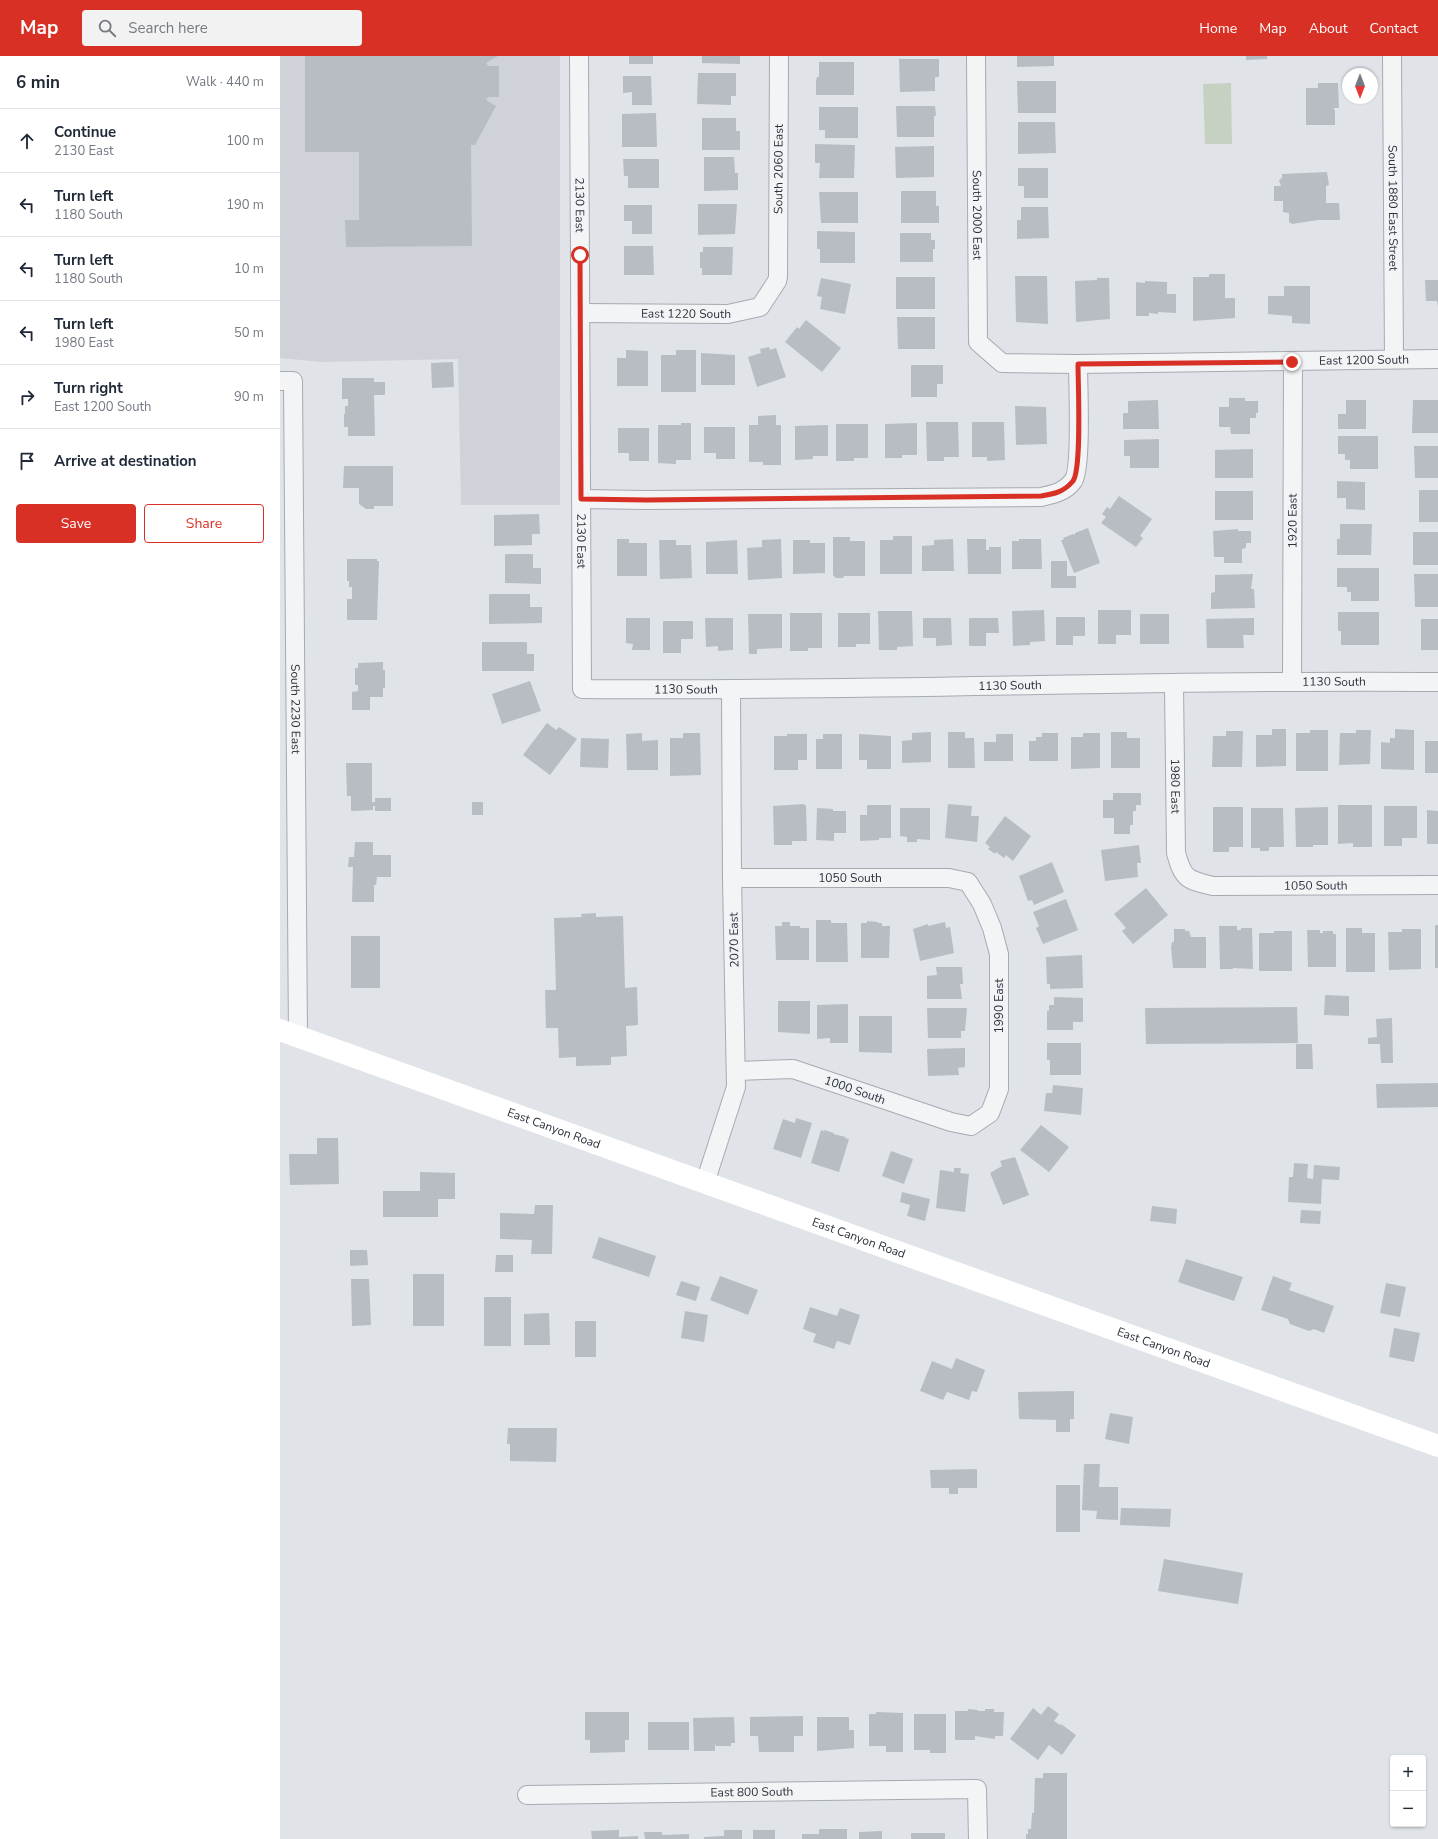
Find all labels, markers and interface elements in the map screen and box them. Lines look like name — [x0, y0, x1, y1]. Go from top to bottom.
search box — [82, 10, 362, 46]
text: Map — [20, 15, 58, 41]
icon: search — [96, 17, 118, 39]
text: Search here — [128, 18, 208, 38]
text: Home — [1199, 19, 1237, 38]
text: Map — [1259, 19, 1287, 38]
text: About — [1309, 19, 1348, 38]
text: Contact — [1370, 19, 1418, 38]
north arrow — [1342, 68, 1378, 104]
text: 6 min — [16, 71, 60, 94]
text: Walk · 440 m — [186, 73, 264, 91]
text: Continue — [54, 122, 116, 142]
street label: South 2060 East — [770, 123, 787, 214]
icon: ahead — [16, 130, 38, 152]
text: 100 m — [226, 132, 264, 150]
text: 2130 East — [54, 142, 114, 160]
street label: South 1880 East Street — [1385, 145, 1401, 272]
street label: South 2000 East — [969, 170, 985, 261]
street label: 2130 East — [572, 177, 588, 233]
text: Turn left — [54, 186, 113, 206]
icon: left — [16, 194, 38, 216]
text: 190 m — [226, 196, 264, 214]
text: 1180 South — [54, 206, 123, 224]
route start — [571, 246, 589, 264]
text: Turn left — [54, 250, 113, 270]
icon: left — [16, 258, 38, 280]
text: 10 m — [234, 260, 264, 278]
text: 1180 South — [54, 270, 123, 288]
street label: East 1220 South — [641, 305, 731, 322]
text: Turn left — [54, 314, 113, 334]
icon: left — [16, 322, 38, 344]
text: 50 m — [234, 324, 264, 342]
text: 1980 East — [54, 334, 114, 352]
street label: East 1200 South — [1319, 351, 1409, 369]
route end — [1283, 353, 1301, 371]
text: Turn right — [54, 378, 123, 398]
icon: right — [16, 386, 38, 408]
text: 90 m — [234, 388, 264, 406]
text: East 1200 South — [54, 398, 151, 416]
icon: arrive — [16, 450, 38, 472]
text: Arrive at destination — [54, 451, 197, 471]
street label: 1920 East — [1284, 493, 1301, 549]
button: Save — [16, 504, 136, 543]
button: Share — [144, 504, 264, 543]
street label: 2130 East — [573, 513, 589, 569]
street label: South 2230 East — [287, 664, 304, 755]
street label: 1130 South — [1302, 674, 1366, 690]
street label: 1130 South — [978, 677, 1042, 694]
street label: 1130 South — [654, 681, 718, 697]
street label: 1980 East — [1167, 758, 1184, 814]
street label: 1050 South — [818, 870, 882, 886]
street label: 1050 South — [1284, 877, 1348, 894]
street label: 2070 East — [726, 912, 742, 968]
street label: 1990 East — [991, 978, 1007, 1034]
street label: 1000 South — [822, 1072, 888, 1108]
street label: East Canyon Road — [505, 1104, 603, 1152]
street label: East Canyon Road — [810, 1214, 908, 1262]
street label: East Canyon Road — [1115, 1323, 1213, 1372]
map controls — [1390, 1755, 1426, 1827]
button: + — [1390, 1755, 1426, 1791]
street label: East 800 South — [710, 1783, 794, 1801]
button: − — [1390, 1791, 1426, 1827]

